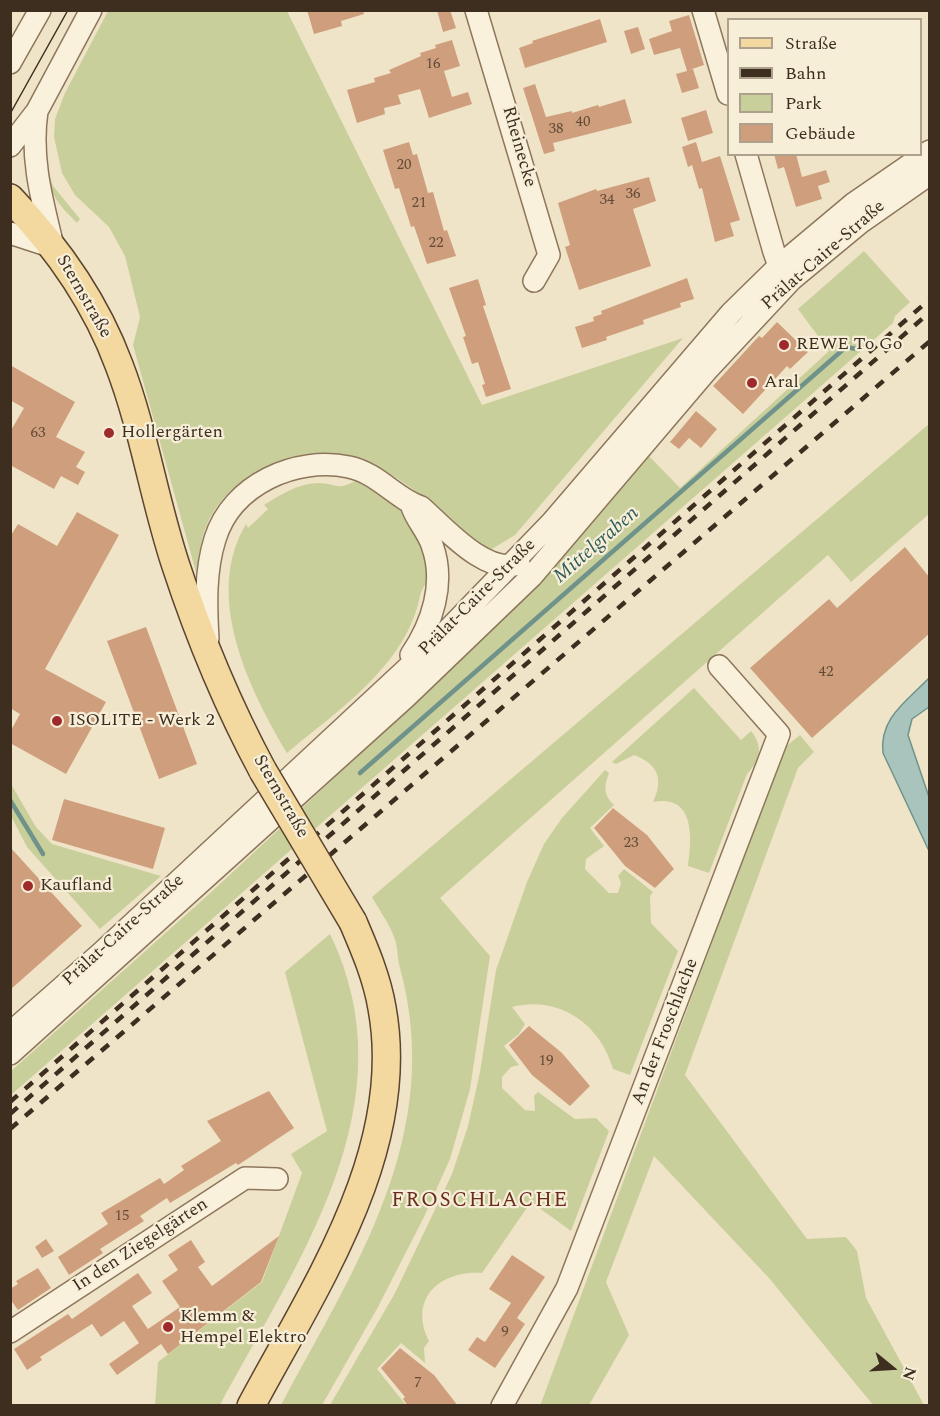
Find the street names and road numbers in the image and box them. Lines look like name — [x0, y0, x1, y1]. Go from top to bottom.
street label: Rheinecke — [496, 104, 540, 190]
street label: Prälat-Caire-Straße — [758, 197, 890, 315]
street label: Sternstraße — [51, 252, 115, 342]
street label: Prälat-Caire-Straße — [415, 535, 541, 661]
street label: Sternstraße — [248, 752, 312, 842]
street label: Prälat-Caire-Straße — [59, 871, 189, 991]
street label: An der Froschlache — [628, 956, 704, 1108]
street label: In den Ziegelgärten — [69, 1194, 213, 1298]

